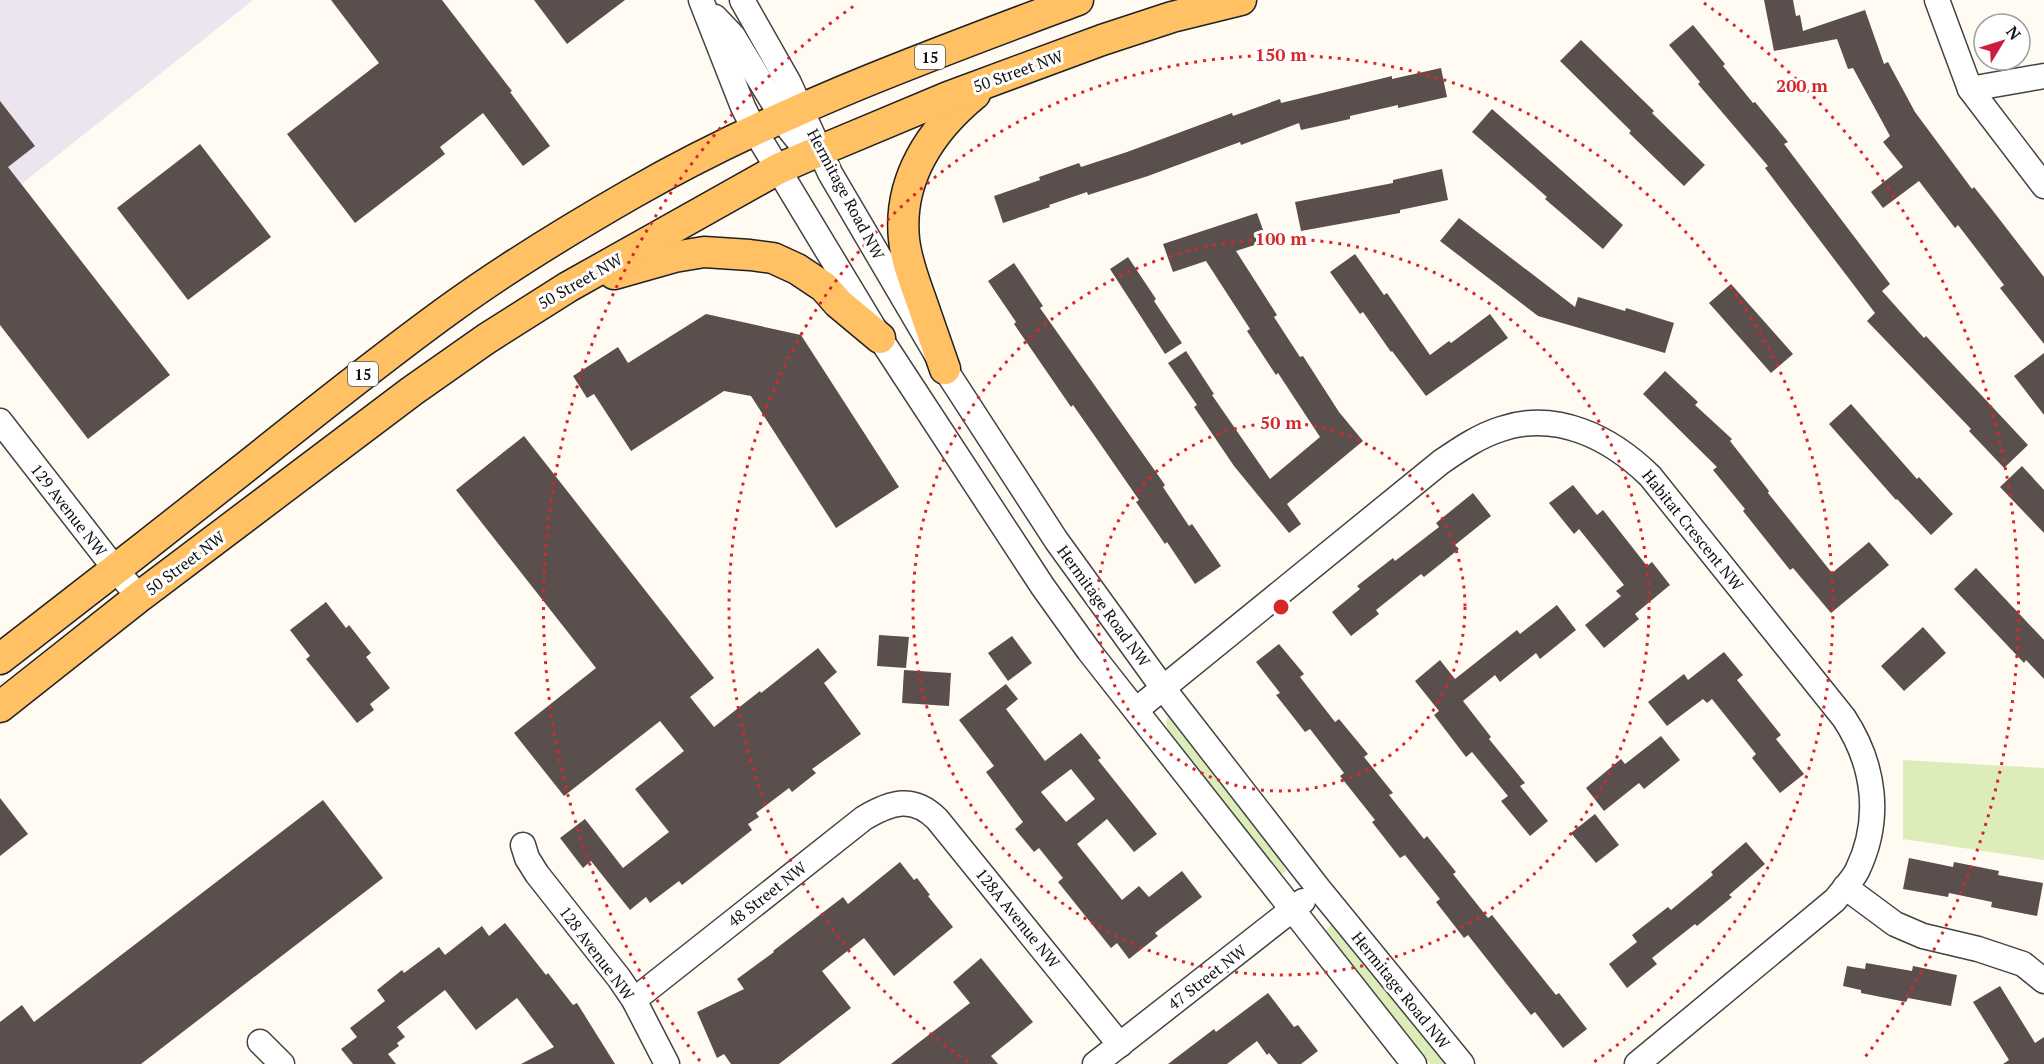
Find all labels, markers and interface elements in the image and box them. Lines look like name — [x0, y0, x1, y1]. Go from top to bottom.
north arrow — [1972, 12, 2032, 72]
text: N — [2001, 21, 2026, 44]
text: 150 m — [1255, 42, 1307, 66]
road number: 15 — [915, 45, 945, 69]
street label: 50 Street NW — [970, 45, 1066, 97]
text: 200 m — [1776, 73, 1828, 97]
street label: Hermitage Road NW — [802, 125, 890, 263]
text: 100 m — [1255, 226, 1307, 250]
street label: 50 Street NW — [534, 248, 626, 314]
road number: 15 — [348, 362, 378, 386]
text: 50 m — [1260, 410, 1302, 434]
street label: 129 Avenue NW — [26, 459, 112, 561]
street label: Habitat Crescent NW — [1637, 465, 1749, 595]
street label: 50 Street NW — [141, 526, 229, 600]
street label: Hermitage Road NW — [1052, 541, 1156, 671]
centre of rings — [1271, 597, 1291, 617]
street label: 48 Street NW — [723, 856, 811, 932]
street label: 128A Avenue NW — [971, 863, 1065, 973]
street label: 128 Avenue NW — [554, 902, 640, 1004]
street label: Hermitage Road NW — [1347, 927, 1455, 1053]
street label: 47 Street NW — [1163, 939, 1251, 1015]

